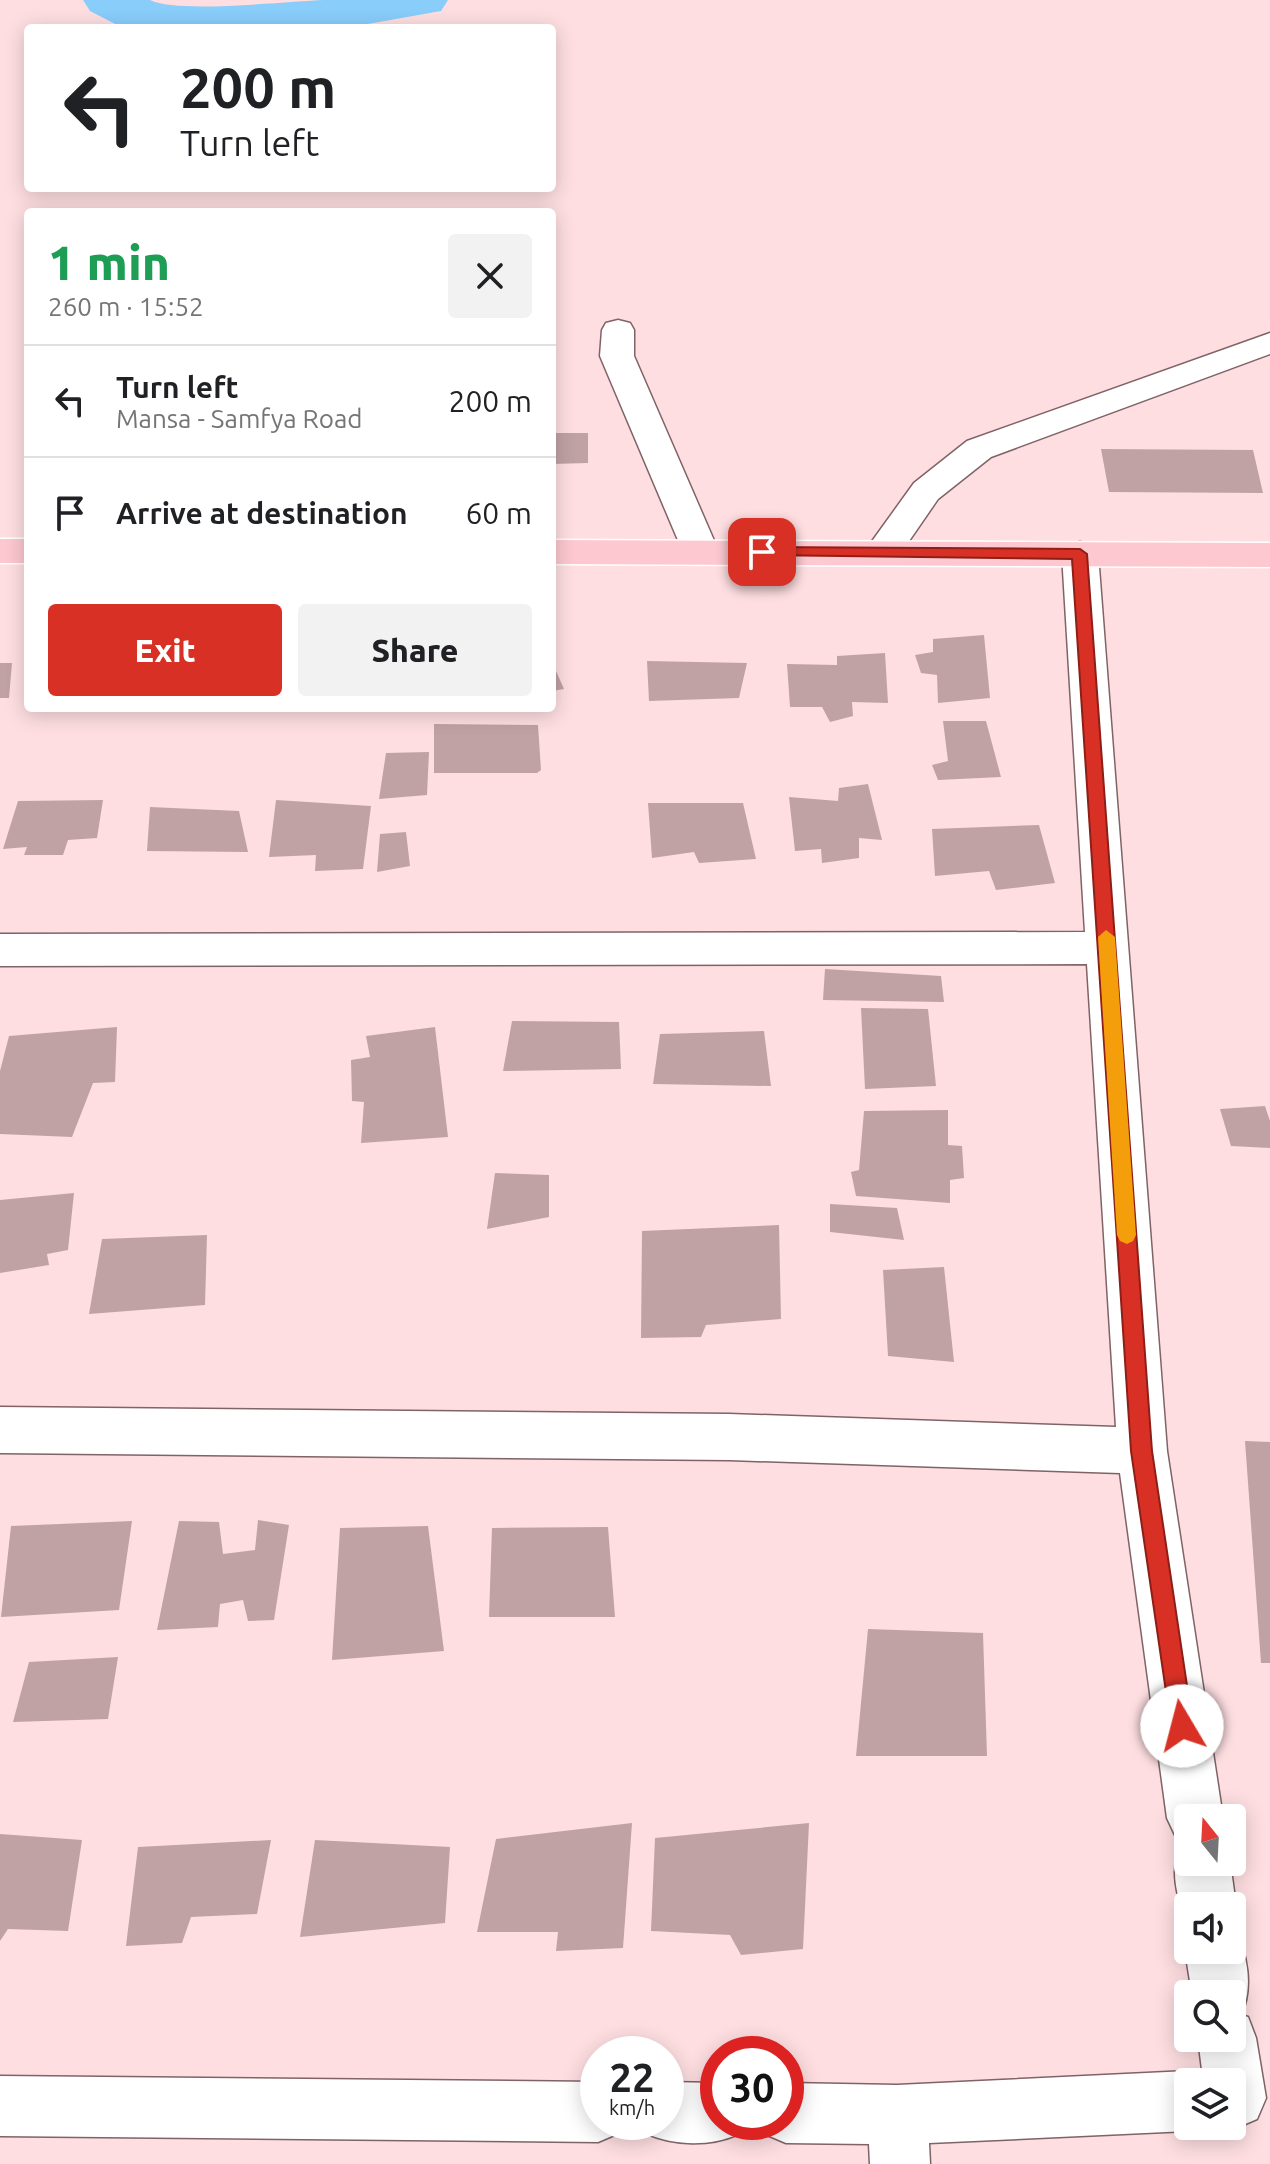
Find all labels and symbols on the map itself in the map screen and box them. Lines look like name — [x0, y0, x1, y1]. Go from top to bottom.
pin — [728, 518, 796, 586]
position arrow — [1140, 1684, 1224, 1768]
north arrow — [1174, 1804, 1246, 1876]
speed limit sign: 30 — [700, 2036, 804, 2140]

